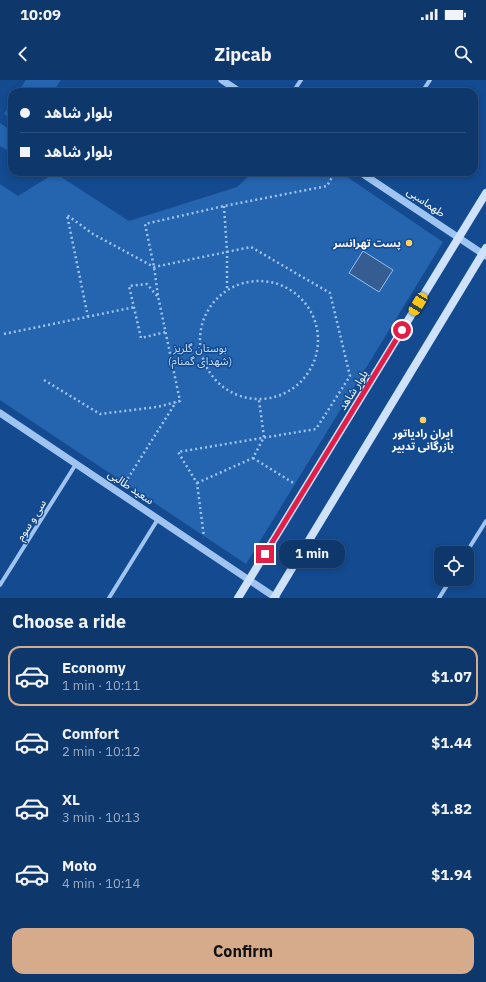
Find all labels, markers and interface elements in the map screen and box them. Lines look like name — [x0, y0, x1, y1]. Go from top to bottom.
text: 10:09 — [20, 5, 61, 24]
icon: back — [12, 43, 34, 65]
text: Zipcab — [214, 43, 272, 66]
icon: search — [452, 43, 474, 65]
text: بلوار شاهد — [44, 103, 113, 122]
text: بلوار شاهد — [44, 142, 113, 161]
street label: طهماسبی — [404, 184, 448, 220]
place label: پست تهرانسر — [332, 236, 401, 251]
marker: پست تهرانسر — [404, 238, 414, 248]
car — [407, 291, 429, 317]
route start — [393, 321, 411, 339]
park label: بوستان گلریز (شهدای گمنام) — [168, 341, 232, 369]
street label: بلوار شاهد — [335, 367, 371, 413]
marker: ایران رادیاتور بازرگانی تدبیر — [418, 415, 428, 425]
place label: ایران رادیاتور بازرگانی تدبیر — [391, 426, 454, 453]
street label: سعید طالبی — [105, 467, 157, 508]
street label: سی و سوم — [13, 496, 50, 544]
callout: 1 min — [279, 540, 345, 568]
route end — [256, 545, 274, 563]
text: 1 min — [295, 545, 329, 562]
map controls — [434, 546, 474, 586]
button: locate — [434, 546, 474, 586]
text: Choose a ride — [12, 610, 126, 633]
icon: car — [14, 658, 50, 694]
text: Economy — [62, 658, 126, 677]
text: $1.07 — [431, 667, 472, 686]
text: 1 min · 10:11 — [62, 677, 140, 694]
icon: car — [14, 724, 50, 760]
text: Comfort — [62, 724, 119, 743]
text: $1.44 — [431, 733, 472, 752]
text: 2 min · 10:12 — [62, 743, 140, 760]
icon: car — [14, 790, 50, 826]
text: XL — [62, 790, 80, 809]
text: $1.82 — [431, 799, 472, 818]
text: 3 min · 10:13 — [62, 809, 140, 826]
icon: car — [14, 856, 50, 892]
text: Moto — [62, 856, 97, 875]
text: $1.94 — [431, 865, 472, 884]
text: 4 min · 10:14 — [62, 875, 140, 892]
button: Confirm — [12, 928, 474, 974]

